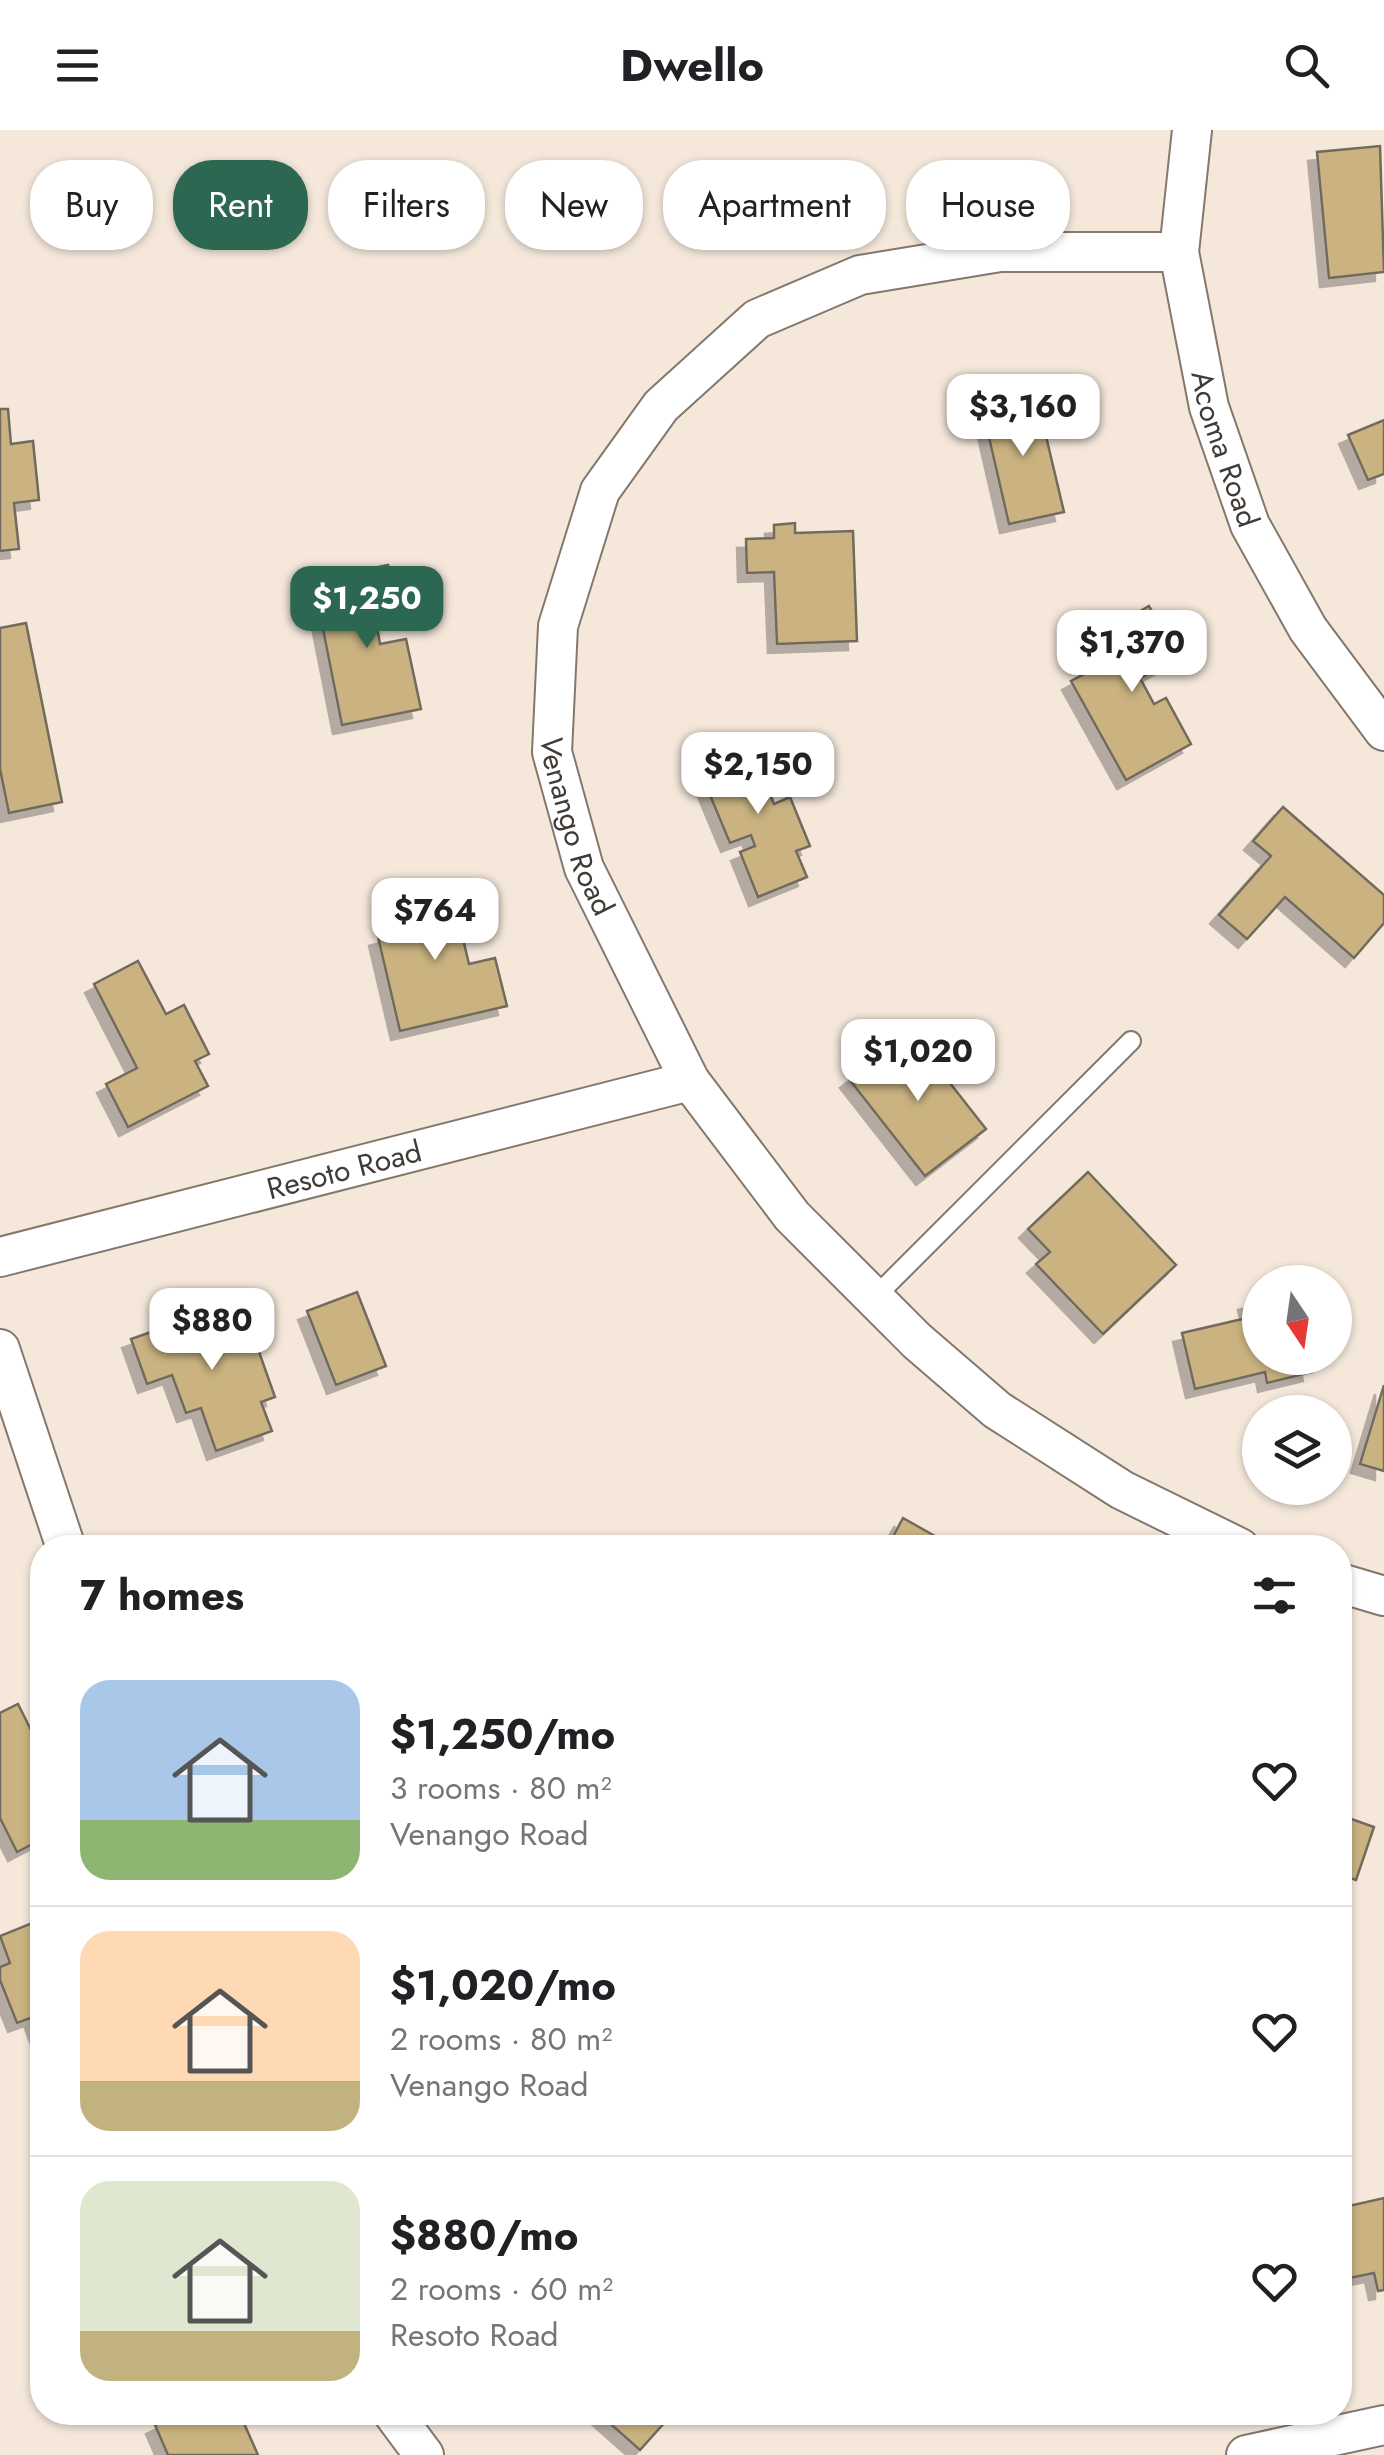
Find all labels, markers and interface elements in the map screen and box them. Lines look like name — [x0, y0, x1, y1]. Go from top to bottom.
text: Dwello — [620, 33, 764, 98]
icon: menu — [50, 38, 105, 93]
icon: search — [1279, 38, 1334, 93]
chip: Buy — [30, 160, 153, 250]
chip: Rent — [173, 160, 308, 250]
chip: Filters — [328, 160, 485, 250]
chip: New — [505, 160, 643, 250]
chip: Apartment — [663, 160, 886, 250]
chip: House — [906, 160, 1070, 250]
street label: Acoma Road — [1181, 367, 1271, 533]
pin: $3,160 — [942, 374, 1104, 459]
text: $3,160 — [969, 383, 1077, 429]
pin: $1,250 — [286, 566, 448, 651]
text: $1,250 — [312, 575, 422, 621]
pin: $1,370 — [1051, 610, 1213, 695]
text: $1,370 — [1079, 619, 1185, 665]
pin: $2,150 — [677, 732, 839, 817]
street label: Venango Road — [530, 735, 626, 922]
text: $2,150 — [703, 741, 813, 787]
pin: $764 — [376, 878, 494, 963]
text: $764 — [394, 887, 476, 933]
pin: $1,020 — [837, 1019, 999, 1104]
text: $1,020 — [863, 1028, 973, 1074]
street label: Resoto Road — [262, 1129, 426, 1210]
north arrow — [1242, 1265, 1352, 1375]
map controls — [1242, 1265, 1352, 1505]
pin: $880 — [153, 1288, 271, 1373]
text: $880 — [171, 1297, 253, 1343]
button: layers — [1242, 1395, 1352, 1505]
text: 7 homes — [80, 1565, 244, 1626]
icon: filters — [1247, 1568, 1302, 1623]
text: $1,250/mo — [390, 1704, 615, 1765]
icon: home — [160, 1720, 280, 1840]
icon: heart — [1247, 1753, 1302, 1808]
text: 3 rooms · 80 m² — [390, 1765, 611, 1811]
text: Venango Road — [390, 1811, 588, 1857]
text: $1,020/mo — [390, 1955, 616, 2016]
icon: home — [160, 1971, 280, 2091]
icon: heart — [1247, 2004, 1302, 2059]
text: 2 rooms · 80 m² — [390, 2016, 612, 2062]
text: Venango Road — [390, 2062, 588, 2108]
text: $880/mo — [390, 2205, 578, 2266]
icon: home — [160, 2221, 280, 2341]
icon: heart — [1247, 2254, 1302, 2309]
text: 2 rooms · 60 m² — [390, 2266, 613, 2312]
text: Resoto Road — [390, 2312, 559, 2358]

